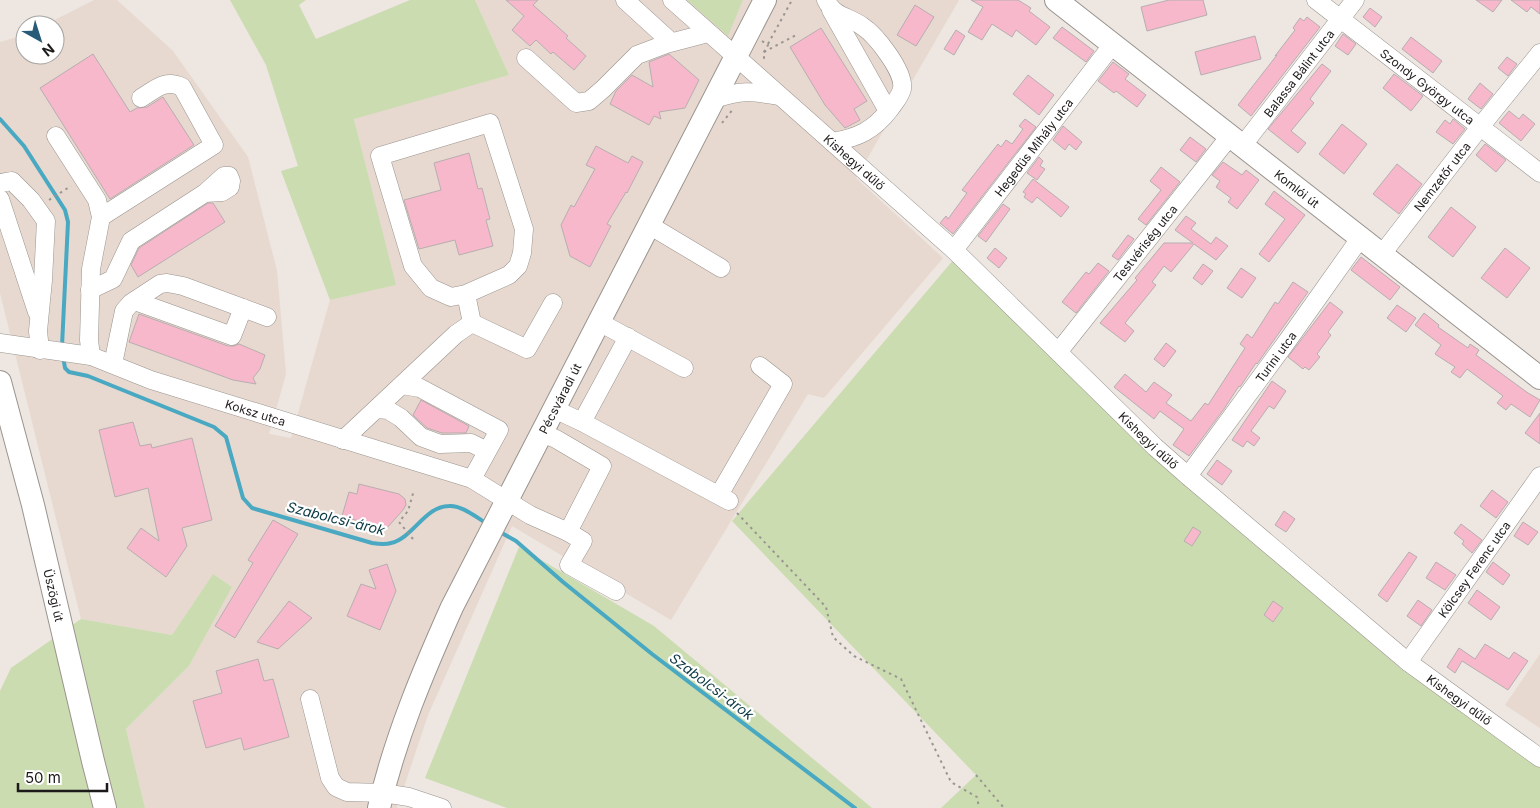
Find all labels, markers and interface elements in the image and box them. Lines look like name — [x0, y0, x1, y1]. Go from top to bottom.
north arrow — [15, 15, 65, 65]
street label: Balassa Bálint utca — [1260, 26, 1337, 120]
text: N — [39, 41, 58, 60]
street label: Szondy György utca — [1377, 45, 1478, 127]
street label: Hegedüs Mihály utca — [991, 95, 1076, 199]
street label: Kishegyi dűlő — [821, 131, 888, 193]
street label: Nemzetőr utca — [1410, 139, 1473, 214]
street label: Komlói út — [1272, 166, 1323, 211]
street label: Testvériség utca — [1110, 201, 1180, 285]
street label: Turini utca — [1252, 328, 1299, 385]
street label: Pécsváradi út — [535, 360, 584, 436]
street label: Koksz utca — [224, 396, 288, 429]
street label: Kishegyi dűlő — [1116, 408, 1182, 472]
water label: Szabolcsi-árok — [285, 498, 387, 538]
street label: Kölcsey Ferenc utca — [1435, 518, 1513, 620]
street label: Üszögi út — [41, 567, 68, 623]
water label: Szabolcsi-árok — [667, 649, 757, 723]
street label: Kishegyi dűlő — [1424, 671, 1495, 728]
scale bar — [18, 760, 106, 792]
text: 50 m — [25, 768, 61, 787]

